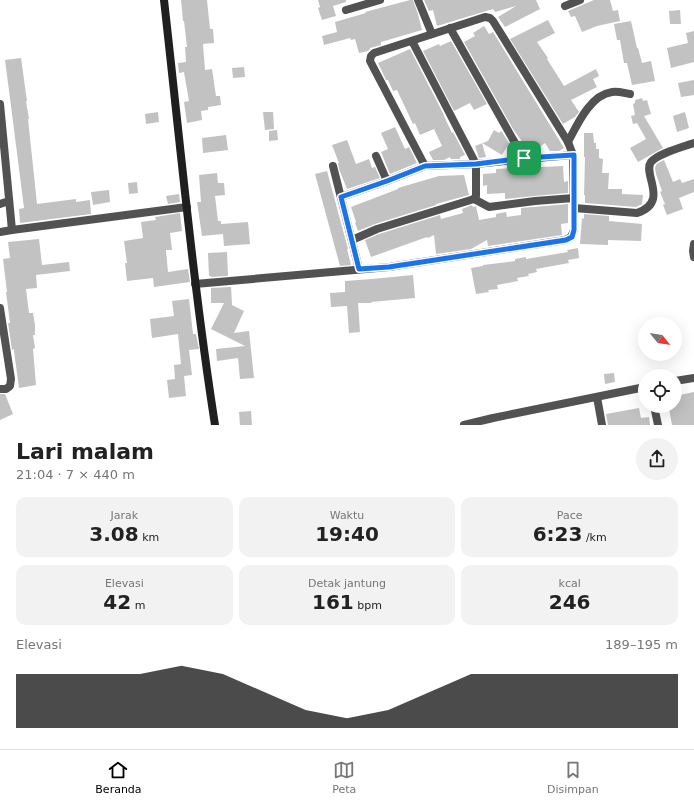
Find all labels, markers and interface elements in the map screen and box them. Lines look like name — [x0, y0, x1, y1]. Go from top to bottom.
pin — [507, 141, 541, 175]
icon: arrive — [513, 147, 535, 169]
north arrow — [638, 317, 682, 361]
map controls — [638, 317, 682, 413]
button: locate — [638, 369, 682, 413]
button: share — [636, 438, 678, 480]
text: Lari malam — [16, 439, 154, 464]
text: 21:04 · 7 × 440 m — [16, 467, 135, 482]
text: Jarak — [111, 509, 138, 522]
text: Waktu — [330, 509, 364, 522]
text: Pace — [557, 509, 583, 522]
text: 3.08 — [89, 522, 139, 546]
text: 19:40 — [315, 522, 379, 546]
text: 6:23 — [533, 522, 582, 546]
text: km — [139, 531, 159, 544]
text: /km — [582, 531, 607, 544]
text: Elevasi — [105, 577, 144, 590]
text: Detak jantung — [308, 577, 386, 590]
text: kcal — [559, 577, 581, 590]
text: 42 — [103, 590, 131, 614]
text: 161 — [312, 590, 354, 614]
text: 246 — [549, 590, 591, 614]
text: m — [131, 599, 145, 612]
text: bpm — [354, 599, 382, 612]
text: Elevasi — [16, 637, 62, 652]
text: 189–195 m — [605, 637, 678, 652]
tab: Beranda — [95, 759, 142, 796]
tab: Peta — [332, 759, 356, 796]
tab: Disimpan — [547, 759, 599, 796]

